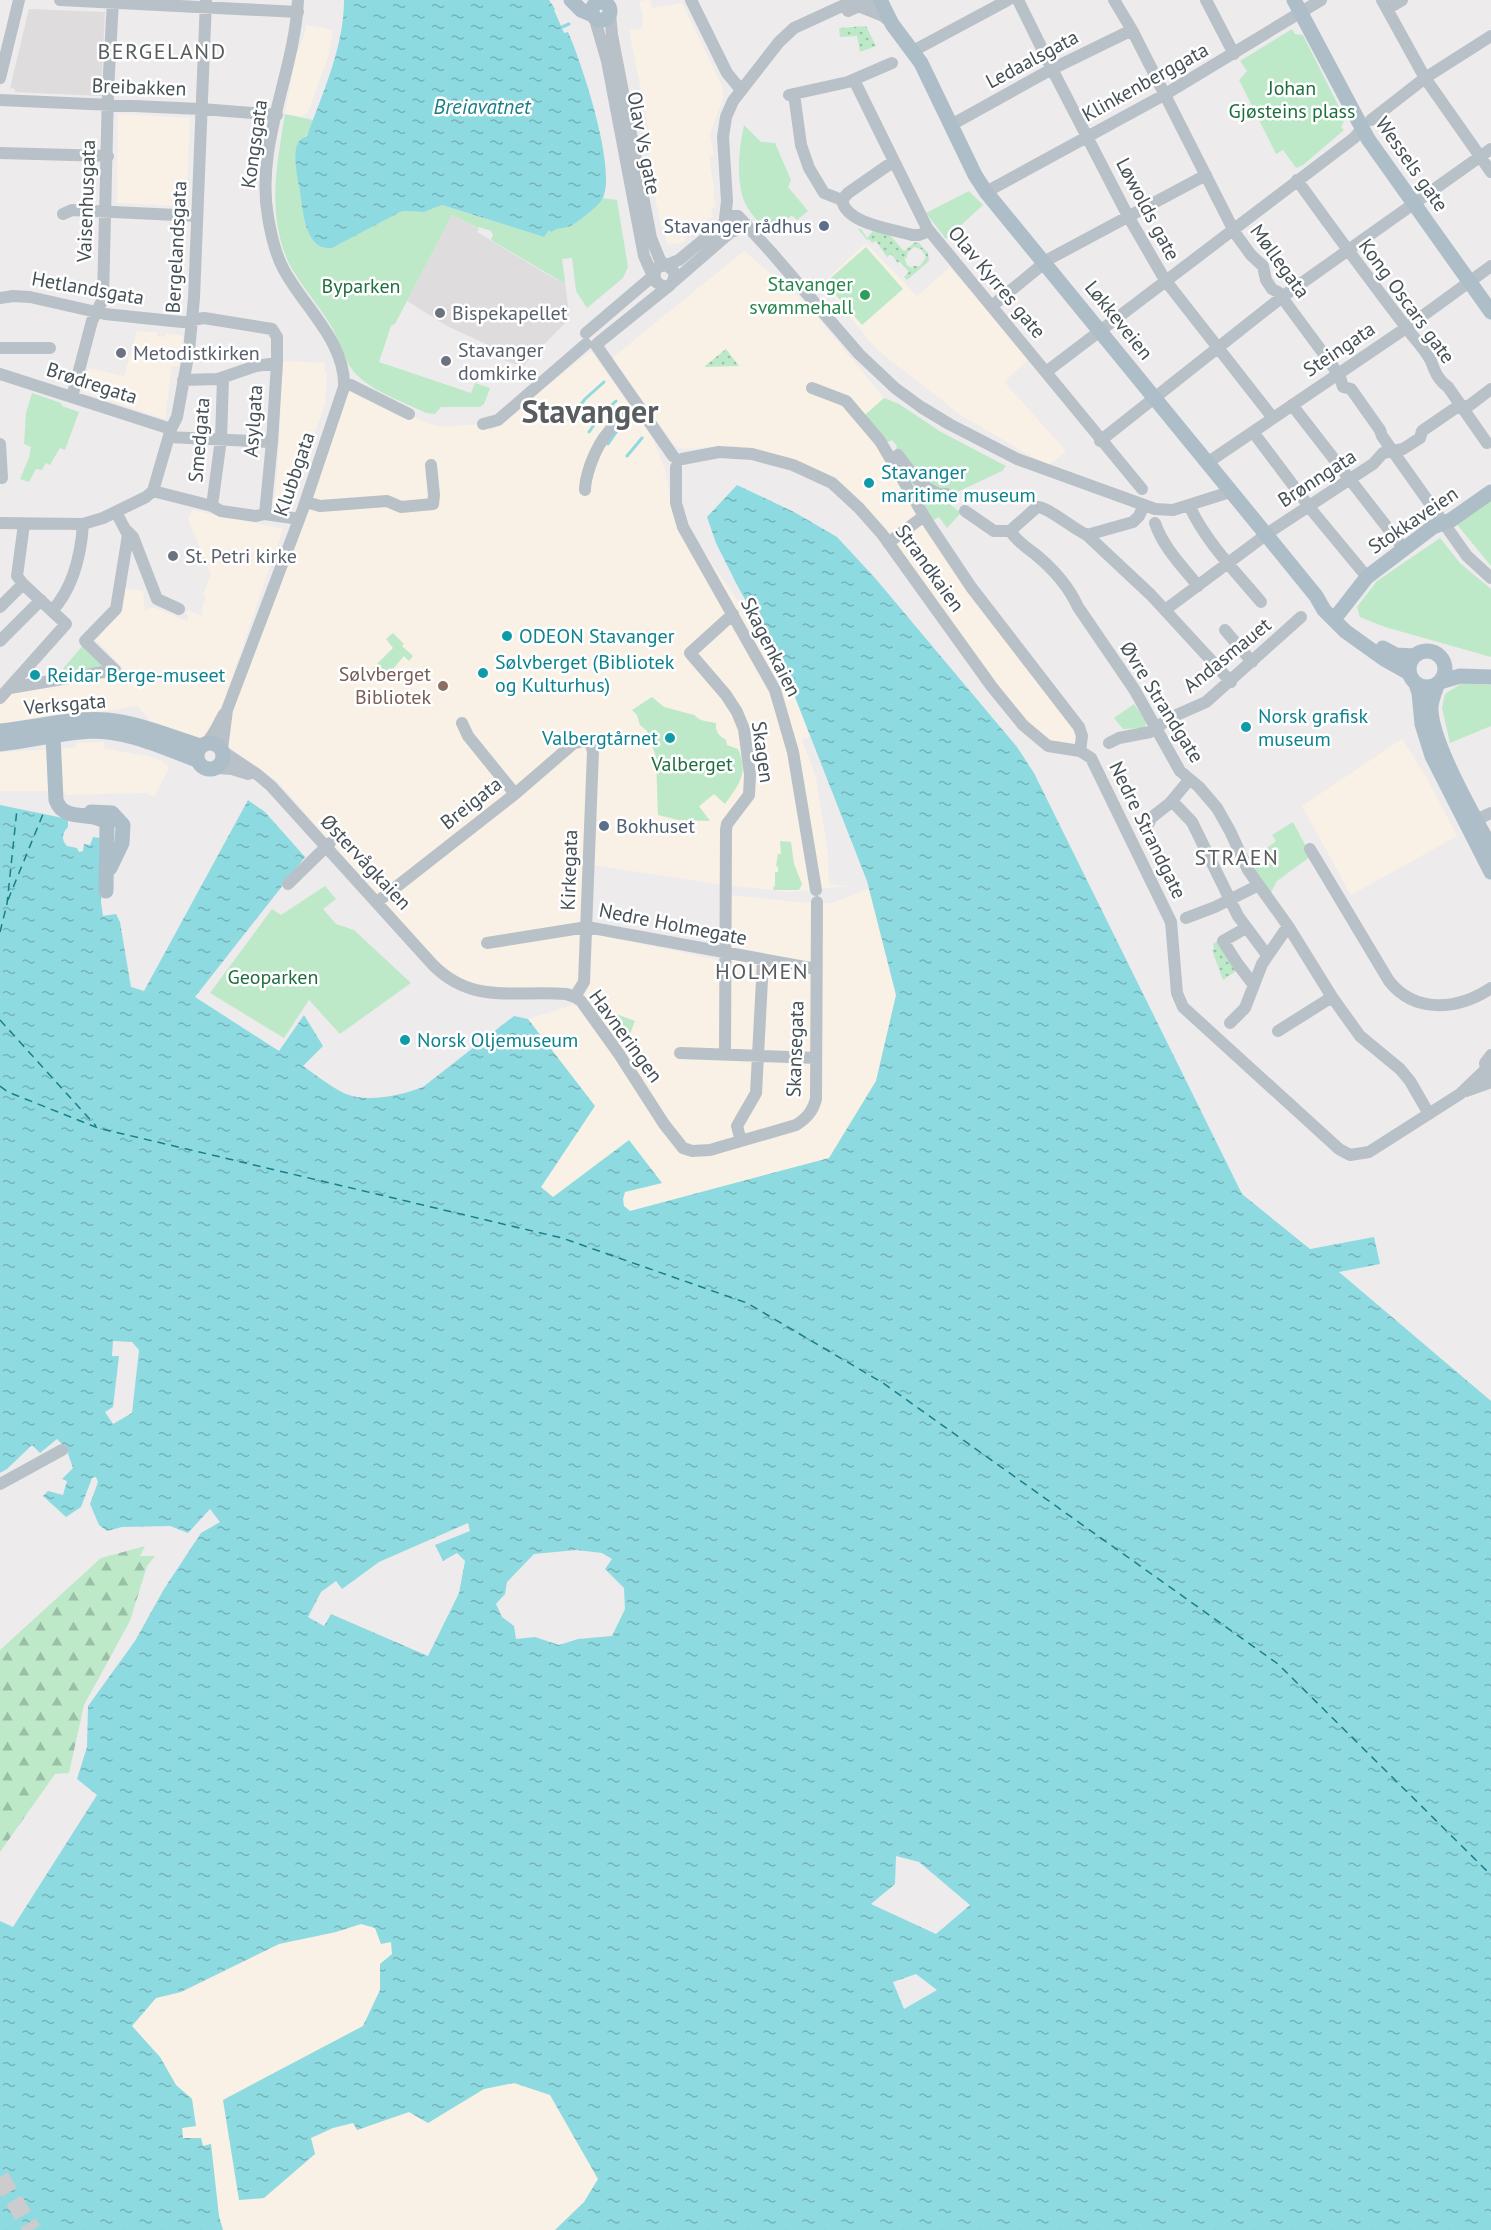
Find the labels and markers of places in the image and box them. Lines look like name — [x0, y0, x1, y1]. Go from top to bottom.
place label: Stavanger rådhus — [664, 213, 812, 239]
marker: Stavanger rådhus — [817, 219, 831, 233]
place label: Stavanger svømmehall — [749, 271, 853, 320]
marker: Stavanger svømmehall — [858, 288, 872, 302]
place label: Bispekapellet — [452, 300, 568, 326]
marker: Bispekapellet — [433, 306, 447, 320]
place label: Stavanger domkirke — [458, 337, 544, 386]
place label: Metodistkirken — [133, 340, 260, 366]
marker: Metodistkirken — [114, 346, 128, 360]
marker: Stavanger domkirke — [439, 354, 453, 368]
place label: Stavanger maritime museum — [881, 459, 1036, 508]
marker: Stavanger maritime museum — [862, 476, 876, 490]
place label: St. Petri kirke — [185, 543, 297, 569]
marker: St. Petri kirke — [166, 549, 180, 563]
place label: ODEON Stavanger — [519, 623, 675, 649]
marker: ODEON Stavanger — [500, 629, 514, 643]
place label: Sølvberget (Bibliotek og Kulturhus) — [495, 649, 675, 698]
place label: Sølvberget Bibliotek — [339, 661, 431, 710]
place label: Reidar Berge-museet — [47, 662, 226, 688]
marker: Sølvberget (Bibliotek og Kulturhus) — [476, 666, 490, 680]
marker: Reidar Berge-museet — [28, 668, 42, 682]
marker: Sølvberget Bibliotek — [436, 679, 450, 693]
place label: Norsk grafisk museum — [1258, 703, 1368, 752]
marker: Norsk grafisk museum — [1239, 720, 1253, 734]
place label: Valbergtårnet — [541, 725, 658, 751]
marker: Valbergtårnet — [663, 731, 677, 745]
place label: Bokhuset — [616, 813, 695, 839]
marker: Bokhuset — [597, 819, 611, 833]
place label: Norsk Oljemuseum — [417, 1027, 578, 1053]
marker: Norsk Oljemuseum — [398, 1033, 412, 1047]

